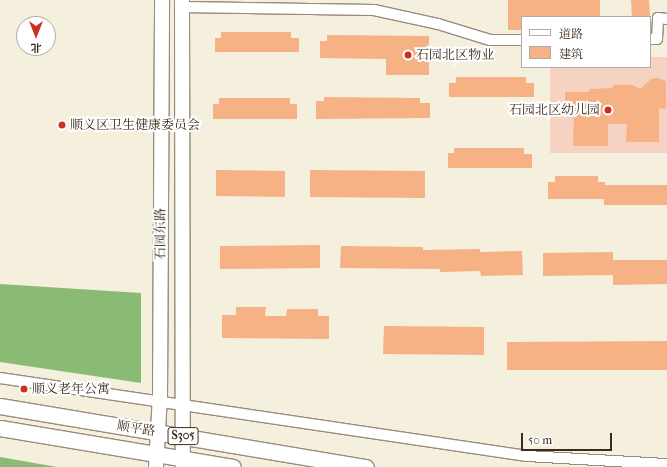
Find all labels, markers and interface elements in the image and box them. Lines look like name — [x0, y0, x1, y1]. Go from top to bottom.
north arrow — [16, 16, 56, 56]
legend — [521, 16, 651, 68]
text: 道路 — [559, 27, 583, 41]
text: 北 — [31, 41, 42, 54]
place label: 石园北区物业 — [416, 47, 494, 63]
text: 建筑 — [559, 47, 583, 61]
marker: 石园北区物业 — [403, 50, 413, 60]
place label: 石园北区幼儿园 — [509, 102, 600, 118]
marker: 石园北区幼儿园 — [603, 105, 613, 115]
place label: 顺义区卫生健康委员会 — [70, 117, 200, 133]
marker: 顺义区卫生健康委员会 — [57, 120, 67, 130]
street label: 石园东路 — [153, 208, 169, 260]
place label: 顺义老年公寓 — [32, 381, 110, 397]
marker: 顺义老年公寓 — [19, 384, 29, 394]
street label: 顺平路 — [116, 418, 156, 440]
scale bar — [523, 425, 614, 451]
road number: S305 — [167, 426, 199, 446]
text: 50 m — [528, 433, 552, 447]

